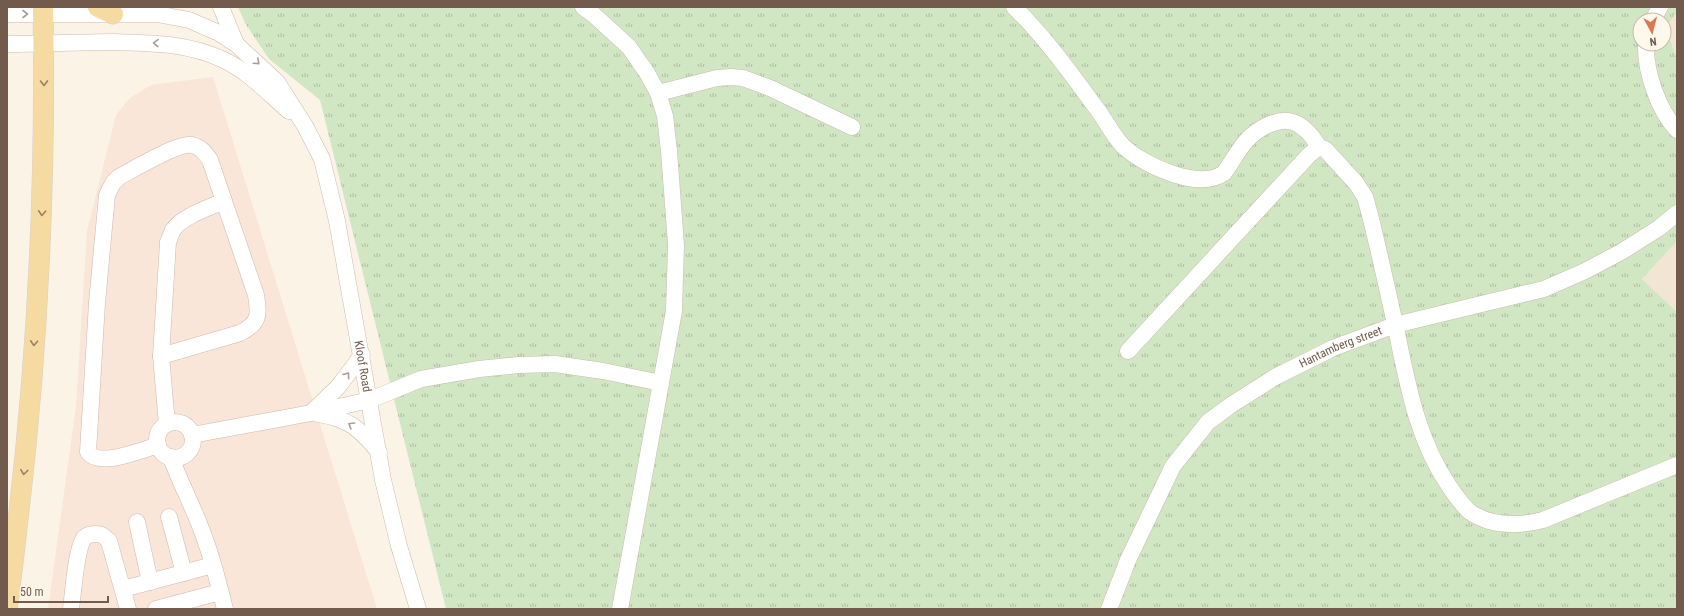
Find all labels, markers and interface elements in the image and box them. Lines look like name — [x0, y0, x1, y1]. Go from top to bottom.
one-way arrow — [22, 10, 28, 18]
north arrow — [1632, 12, 1672, 52]
text: N — [1649, 35, 1657, 48]
one-way arrow — [153, 39, 159, 47]
one-way arrow — [252, 58, 259, 65]
one-way arrow — [40, 80, 48, 86]
one-way arrow — [37, 210, 46, 216]
street label: Hantamberg street — [1297, 323, 1384, 371]
street label: Kloof Road — [351, 339, 374, 393]
one-way arrow — [30, 340, 39, 346]
one-way arrow — [342, 372, 350, 379]
one-way arrow — [348, 422, 355, 429]
one-way arrow — [20, 469, 29, 475]
scale bar — [14, 578, 108, 604]
text: 50 m — [20, 585, 44, 599]

